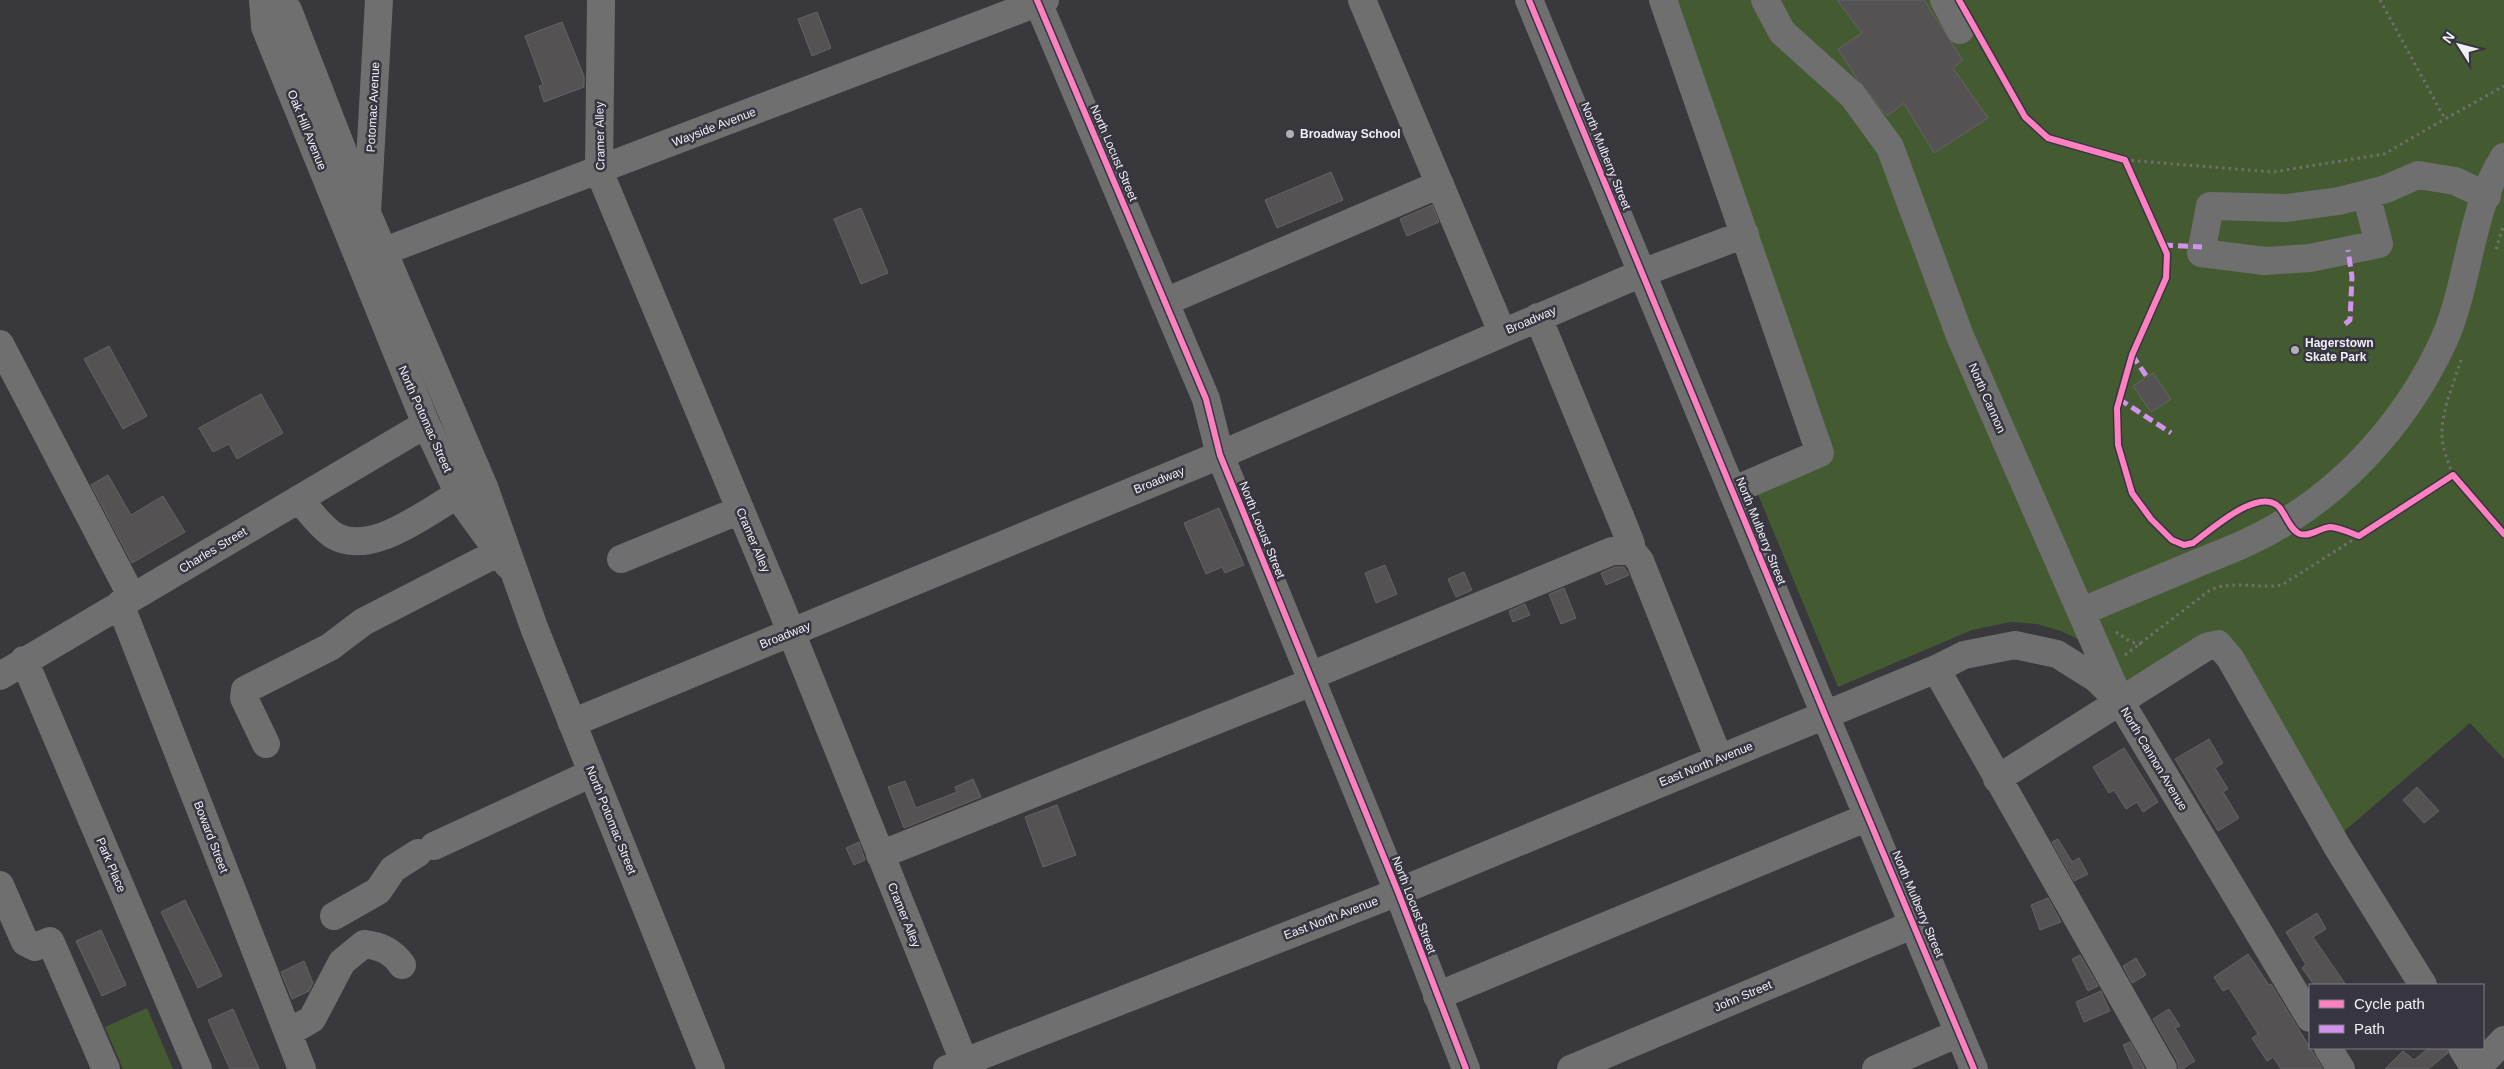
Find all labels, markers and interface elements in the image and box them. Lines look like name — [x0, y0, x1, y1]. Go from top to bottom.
north arrow — [2434, 20, 2484, 70]
text: N — [2439, 29, 2458, 46]
street label: Potomac Avenue — [364, 61, 382, 153]
street label: Oak Hill Avenue — [285, 88, 330, 172]
street label: North Mulberry Street — [1578, 100, 1634, 212]
street label: Cramer Alley — [592, 102, 608, 170]
street label: North Locust Street — [1087, 103, 1141, 204]
street label: Wayside Avenue — [670, 104, 758, 149]
place label: Broadway School — [1300, 127, 1401, 141]
marker: Broadway School — [1284, 128, 1296, 140]
street label: Broadway — [1504, 303, 1558, 337]
place label: Hagerstown Skate Park — [2305, 336, 2374, 364]
marker: Hagerstown Skate Park — [2289, 344, 2301, 356]
street label: North Cannon — [1965, 361, 2009, 435]
street label: North Potomac Street — [395, 363, 455, 475]
street label: Broadway — [1132, 464, 1186, 496]
street label: North Mulberry Street — [1733, 475, 1789, 587]
street label: North Locust Street — [1236, 479, 1288, 581]
street label: Cramer Alley — [733, 506, 773, 574]
street label: Charles Street — [177, 524, 250, 576]
street label: Broadway — [758, 619, 812, 651]
street label: North Cannon Avenue — [2118, 705, 2191, 813]
street label: East North Avenue — [1657, 739, 1755, 789]
street label: North Potomac Street — [583, 764, 639, 877]
street label: Boward Street — [191, 799, 231, 876]
street label: Park Place — [93, 836, 129, 895]
street label: North Mulberry Street — [1889, 848, 1947, 960]
street label: North Locust Street — [1389, 854, 1439, 956]
street label: Cramer Alley — [885, 881, 923, 949]
street label: East North Avenue — [1282, 893, 1380, 942]
street label: John Street — [1712, 977, 1775, 1014]
legend — [2309, 984, 2484, 1049]
text: Cycle path — [2354, 995, 2425, 1012]
text: Path — [2354, 1020, 2385, 1037]

